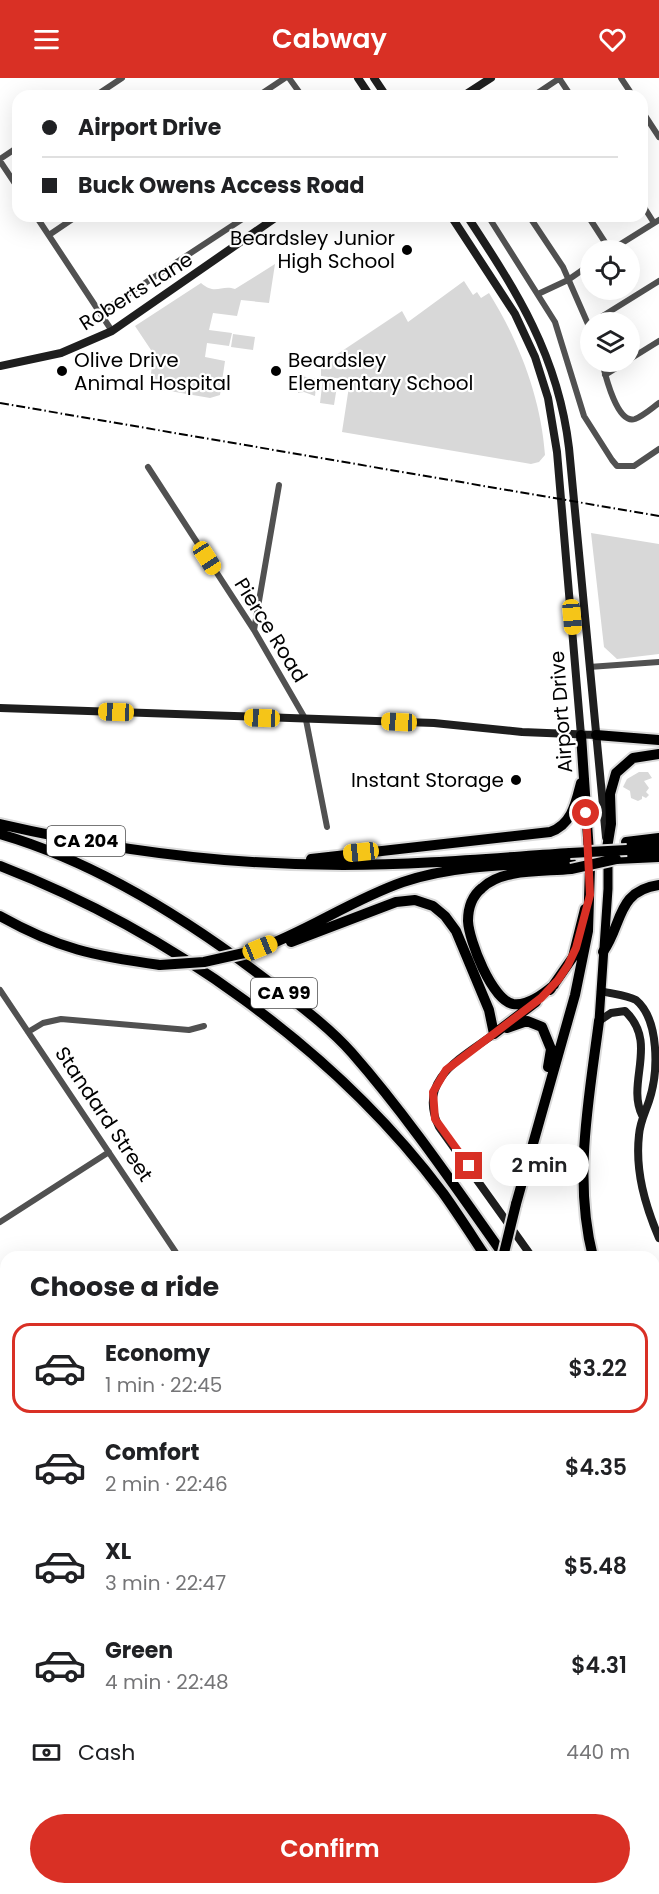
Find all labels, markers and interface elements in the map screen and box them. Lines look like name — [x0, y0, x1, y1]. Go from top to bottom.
text: Cabway — [272, 20, 387, 57]
icon: menu — [30, 23, 63, 56]
icon: heart — [596, 23, 629, 56]
text: Airport Drive — [78, 112, 221, 143]
text: Buck Owens Access Road — [78, 170, 364, 201]
place label: Beardsley Junior High School — [230, 224, 395, 275]
map controls — [580, 240, 640, 372]
button: locate — [580, 240, 640, 300]
marker: Beardsley Junior High School — [400, 243, 414, 257]
street label: Roberts Lane — [74, 245, 198, 337]
button: layers — [580, 312, 640, 372]
place label: Olive Drive Animal Hospital — [74, 346, 231, 397]
place label: Beardsley Elementary School — [288, 346, 473, 397]
marker: Olive Drive Animal Hospital — [55, 364, 69, 378]
marker: Beardsley Elementary School — [269, 364, 283, 378]
car — [190, 538, 224, 578]
street label: Pierce Road — [228, 572, 314, 688]
car — [561, 598, 583, 636]
street label: Airport Drive — [543, 650, 579, 774]
car — [98, 702, 134, 722]
car — [244, 708, 280, 728]
car — [381, 712, 417, 732]
place label: Instant Storage — [351, 766, 504, 794]
marker: Instant Storage — [509, 773, 523, 787]
route start — [572, 799, 599, 826]
road number: CA 204 — [47, 826, 125, 856]
car — [342, 841, 380, 863]
car — [240, 933, 280, 963]
road number: CA 99 — [251, 978, 317, 1008]
street label: Standard Street — [48, 1041, 160, 1187]
callout: 2 min — [490, 1145, 589, 1187]
text: 2 min — [512, 1151, 567, 1179]
route end — [455, 1152, 482, 1179]
text: Choose a ride — [30, 1268, 219, 1305]
text: Economy — [105, 1338, 210, 1369]
icon: car — [33, 1341, 87, 1395]
text: $3.22 — [568, 1353, 627, 1384]
text: 1 min · 22:45 — [105, 1371, 222, 1399]
text: Comfort — [105, 1437, 199, 1468]
icon: car — [33, 1440, 87, 1494]
text: $4.35 — [565, 1452, 627, 1483]
text: 2 min · 22:46 — [105, 1470, 228, 1498]
text: XL — [105, 1536, 131, 1567]
icon: car — [33, 1539, 87, 1593]
text: $5.48 — [564, 1551, 627, 1582]
text: 3 min · 22:47 — [105, 1569, 226, 1597]
text: Green — [105, 1635, 173, 1666]
icon: car — [33, 1638, 87, 1692]
text: $4.31 — [571, 1650, 627, 1681]
text: 4 min · 22:48 — [105, 1668, 229, 1696]
icon: cash — [30, 1736, 63, 1769]
text: Cash — [78, 1737, 135, 1768]
text: 440 m — [566, 1738, 630, 1766]
button: Confirm — [30, 1814, 630, 1883]

